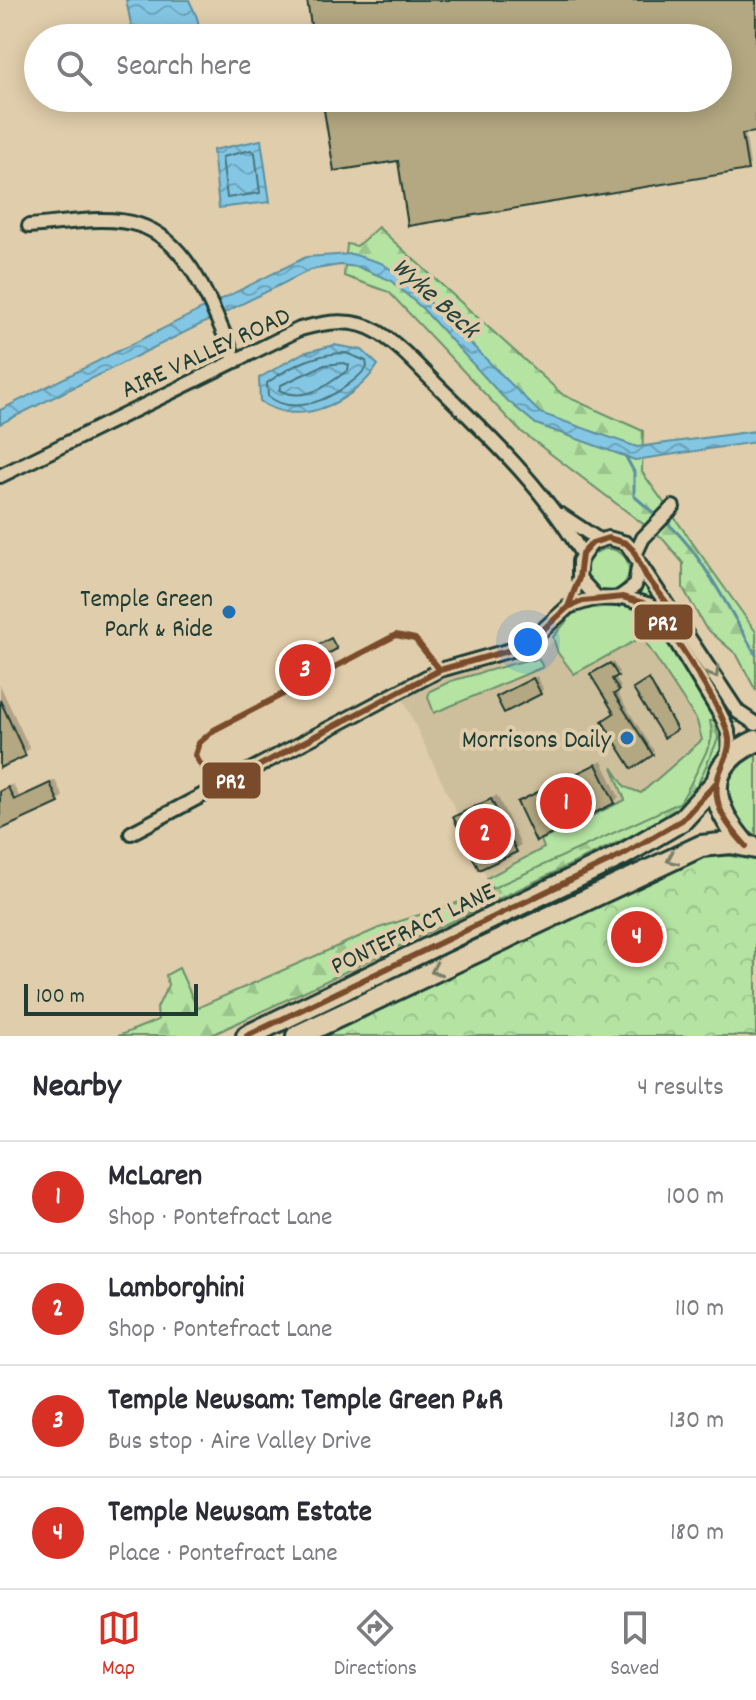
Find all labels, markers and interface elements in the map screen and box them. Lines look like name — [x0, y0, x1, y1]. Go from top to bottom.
search box — [24, 24, 732, 112]
icon: search — [52, 46, 96, 90]
text: Search here — [116, 47, 252, 90]
water label: Wyke Beck — [381, 249, 488, 352]
street label: AIRE VALLEY ROAD — [116, 299, 297, 410]
place label: Temple Green Park & Ride — [80, 582, 213, 649]
marker: Temple Green Park & Ride — [220, 603, 238, 621]
line badge: PR2 — [633, 603, 694, 641]
text: PR2 — [648, 610, 678, 641]
your location — [508, 622, 548, 662]
pin: 3 — [279, 640, 331, 700]
one-way arrow — [704, 664, 720, 679]
place label: Morrisons Daily — [462, 723, 611, 760]
marker: Morrisons Daily — [618, 729, 636, 747]
line badge: PR2 — [201, 761, 262, 800]
text: PR2 — [216, 768, 246, 799]
pin: 1 — [540, 773, 592, 833]
pin: 2 — [459, 804, 511, 864]
one-way arrow — [665, 849, 680, 865]
street label: PONTEFRACT LANE — [325, 874, 502, 986]
pin: 4 — [611, 907, 663, 967]
one-way arrow — [430, 960, 445, 976]
scale bar — [24, 980, 198, 1016]
text: 100 m — [36, 982, 85, 1013]
text: Nearby — [32, 1064, 121, 1113]
text: 4 results — [637, 1070, 724, 1107]
text: McLaren — [108, 1157, 202, 1200]
text: 1 — [55, 1179, 61, 1216]
text: 100 m — [666, 1179, 724, 1216]
text: Shop · Pontefract Lane — [108, 1200, 332, 1237]
text: Lamborghini — [108, 1269, 244, 1312]
text: 2 — [52, 1291, 64, 1328]
text: 110 m — [675, 1291, 724, 1328]
text: Shop · Pontefract Lane — [108, 1312, 332, 1349]
text: Temple Newsam: Temple Green P&R — [108, 1381, 503, 1424]
text: 3 — [52, 1403, 64, 1440]
text: 130 m — [669, 1403, 724, 1440]
text: Bus stop · Aire Valley Drive — [108, 1424, 371, 1461]
text: Temple Newsam Estate — [108, 1493, 372, 1536]
text: 4 — [53, 1515, 63, 1552]
text: 180 m — [670, 1515, 724, 1552]
text: Place · Pontefract Lane — [108, 1536, 338, 1573]
tab: Map — [97, 1606, 141, 1685]
tab: Directions — [334, 1606, 417, 1685]
tab: Saved — [610, 1606, 659, 1685]

